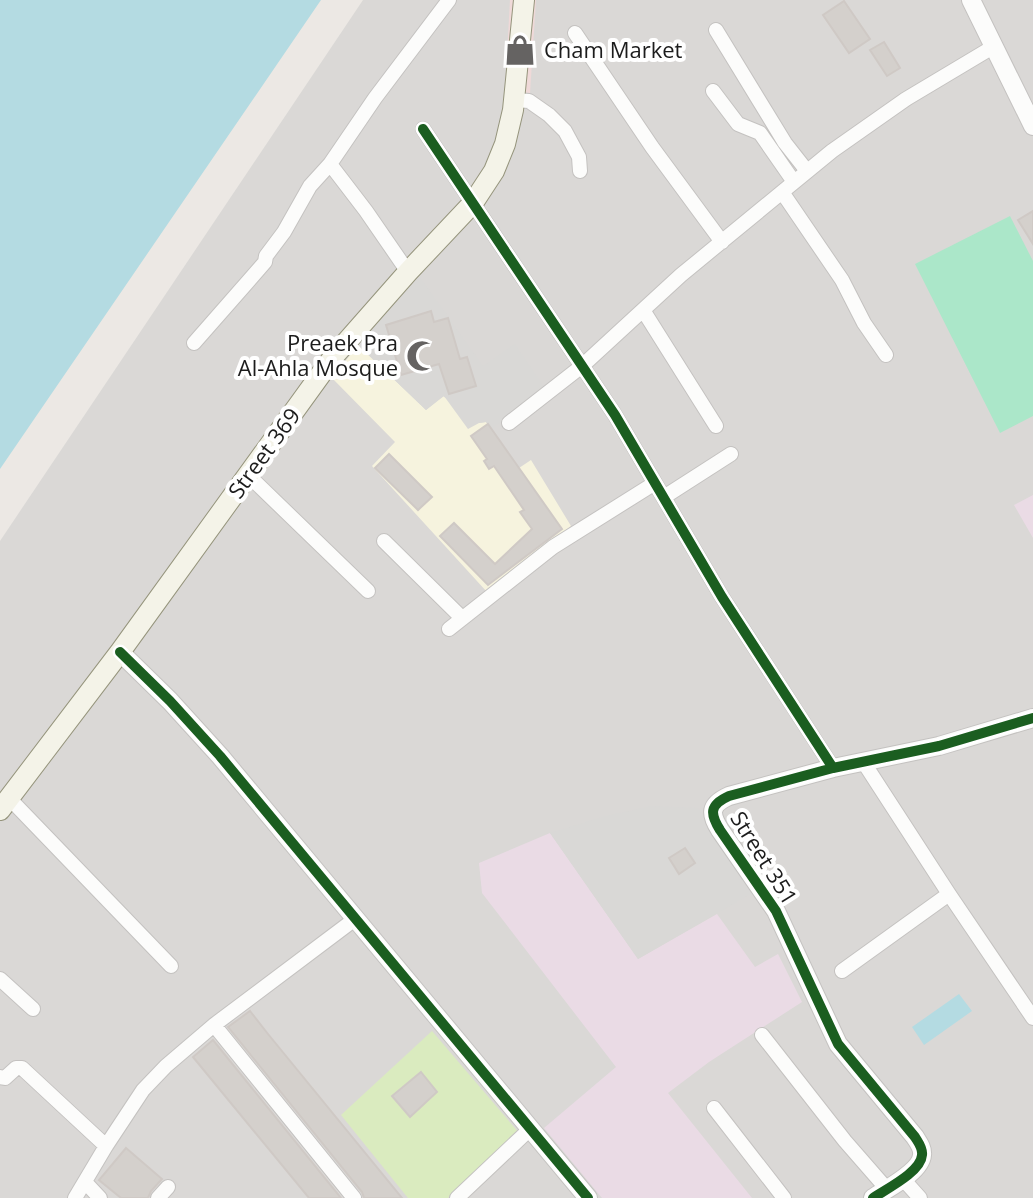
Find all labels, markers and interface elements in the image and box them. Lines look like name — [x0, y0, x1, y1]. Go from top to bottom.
shop icon: Cham Market — [503, 33, 537, 67]
place label: Cham Market — [544, 34, 683, 64]
place label: Preaek Pra Al-Ahla Mosque — [238, 327, 398, 382]
mosque icon: Preaek Pra Al-Ahla Mosque — [405, 339, 439, 373]
street label: Street 369 — [220, 401, 306, 504]
street label: Street 351 — [724, 805, 805, 910]

